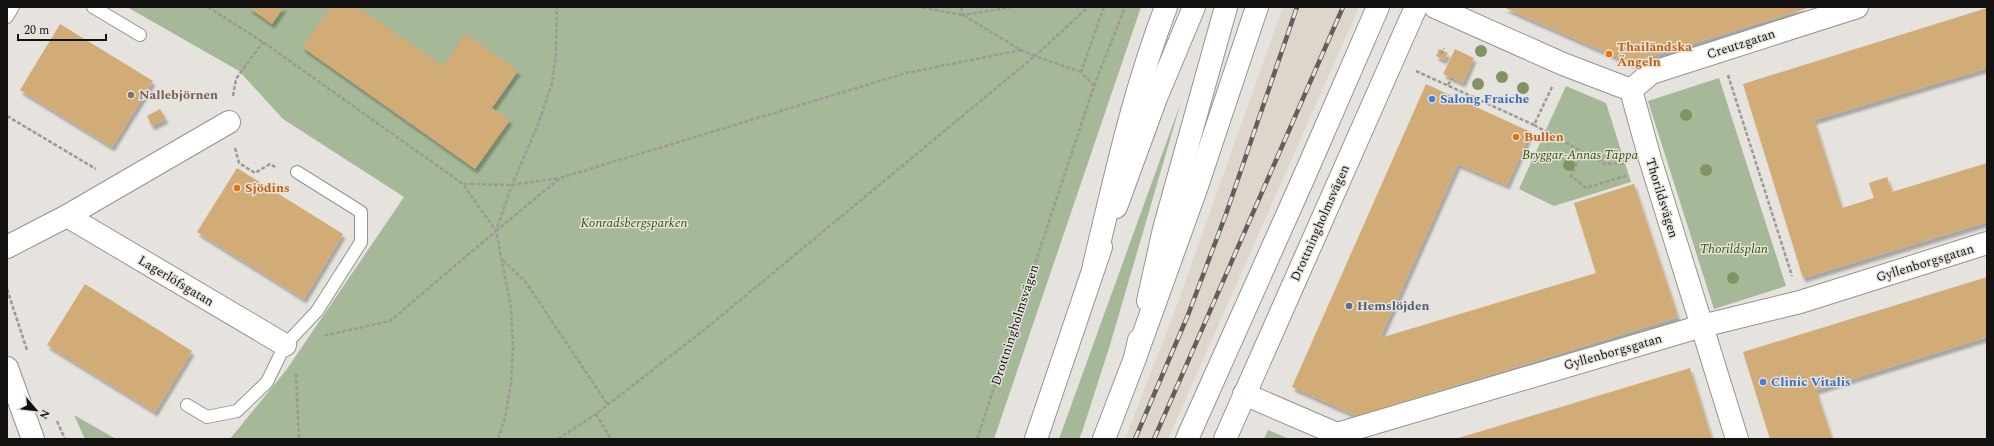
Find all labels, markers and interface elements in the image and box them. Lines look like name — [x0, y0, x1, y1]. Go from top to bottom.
scale bar — [18, 16, 106, 42]
text: 20 m — [24, 21, 49, 40]
street label: Creutzgatan — [1704, 23, 1778, 64]
place label: Thailändska Ängeln — [1617, 37, 1692, 72]
marker: Thailändska Ängeln — [1604, 49, 1614, 59]
place label: Nallebjörnen — [139, 85, 218, 105]
place label: Salong Fraiche — [1440, 89, 1529, 109]
marker: Nallebjörnen — [126, 90, 136, 100]
marker: Salong Fraiche — [1427, 94, 1437, 104]
place label: Bullen — [1524, 127, 1564, 147]
marker: Bullen — [1511, 132, 1521, 142]
park label: Bryggar-Annas Täppa — [1522, 145, 1638, 165]
street label: Thorildsvägen — [1640, 156, 1684, 241]
street label: Drottningholmsvägen — [1285, 161, 1355, 285]
place label: Sjödins — [245, 178, 290, 198]
marker: Sjödins — [232, 183, 242, 193]
park label: Konradsbergsparken — [581, 213, 688, 233]
street label: Gyllenborgsgatan — [1874, 238, 1977, 287]
park label: Thorildsplan — [1700, 239, 1768, 259]
street label: Lagerlöfsgatan — [134, 250, 218, 312]
street label: Drottningholmsvägen — [986, 261, 1044, 388]
place label: Hemslöjden — [1357, 296, 1429, 316]
marker: Hemslöjden — [1344, 301, 1354, 311]
street label: Gyllenborgsgatan — [1561, 328, 1665, 376]
place label: Clinic Vitalis — [1771, 372, 1851, 392]
marker: Clinic Vitalis — [1758, 377, 1768, 387]
north arrow — [16, 390, 56, 430]
text: N — [35, 407, 54, 422]

